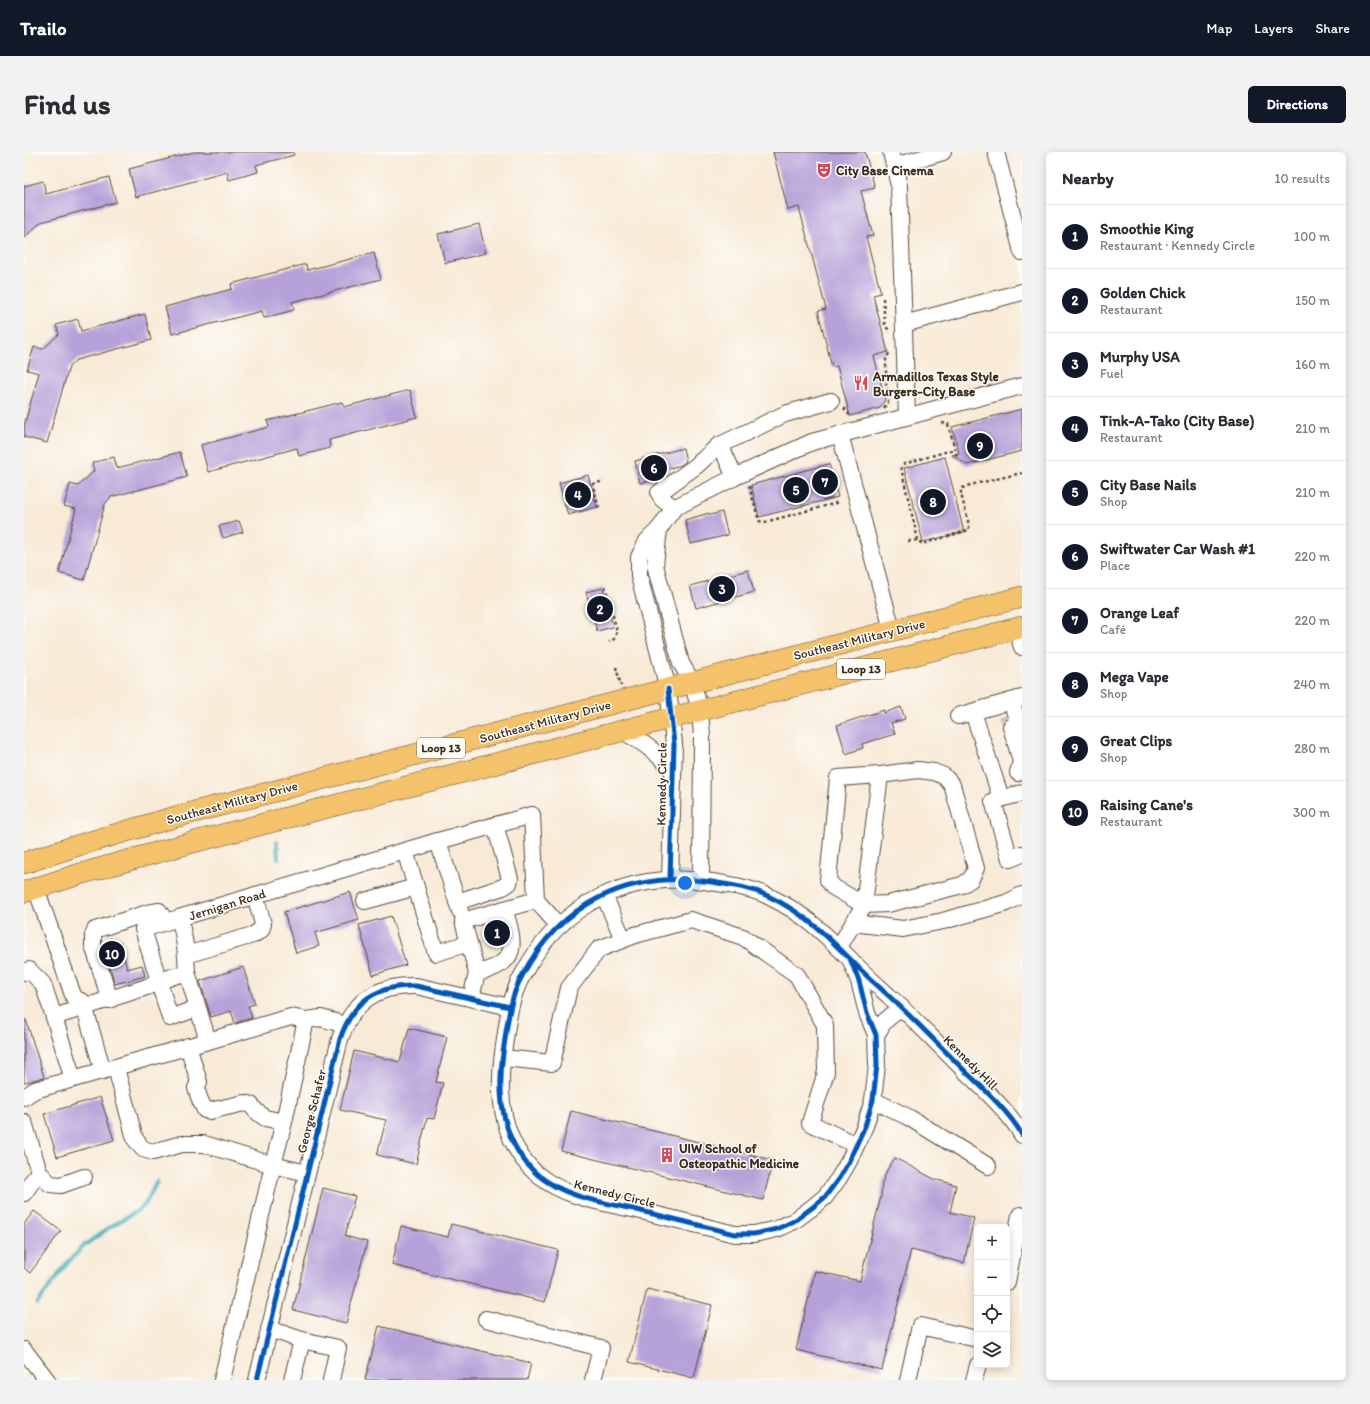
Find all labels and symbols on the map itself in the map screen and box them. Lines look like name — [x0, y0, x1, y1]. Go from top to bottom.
theatre icon: City Base Cinema — [815, 161, 833, 179]
place label: City Base Cinema — [836, 163, 934, 179]
place label: Armadillos Texas Style Burgers-City Base — [872, 369, 999, 400]
restaurant icon: Armadillos Texas Style Burgers-City Base — [852, 374, 870, 392]
pin: 9 — [967, 431, 993, 461]
pin: 6 — [641, 453, 667, 483]
pin: 7 — [812, 467, 838, 497]
pin: 5 — [783, 475, 809, 505]
pin: 4 — [565, 480, 591, 510]
pin: 8 — [920, 487, 946, 517]
pin: 3 — [709, 574, 735, 604]
pin: 2 — [587, 594, 613, 624]
street label: Southeast Military Drive — [792, 616, 926, 663]
road number: Loop 13 — [837, 659, 885, 679]
street label: Southeast Military Drive — [478, 697, 612, 746]
road number: Loop 13 — [417, 738, 465, 758]
street label: Kennedy Circle — [653, 742, 670, 826]
street label: Southeast Military Drive — [165, 778, 299, 827]
your location — [675, 873, 695, 893]
street label: Jernigan Road — [187, 886, 267, 923]
pin: 1 — [484, 918, 510, 948]
pin: 10 — [99, 939, 125, 969]
street label: Kennedy Hill — [940, 1032, 1001, 1093]
street label: George Schafer — [294, 1067, 329, 1155]
place label: UIW School of Osteopathic Medicine — [679, 1141, 799, 1172]
building icon: UIW School of Osteopathic Medicine — [658, 1146, 676, 1164]
street label: Kennedy Circle — [573, 1176, 657, 1211]

